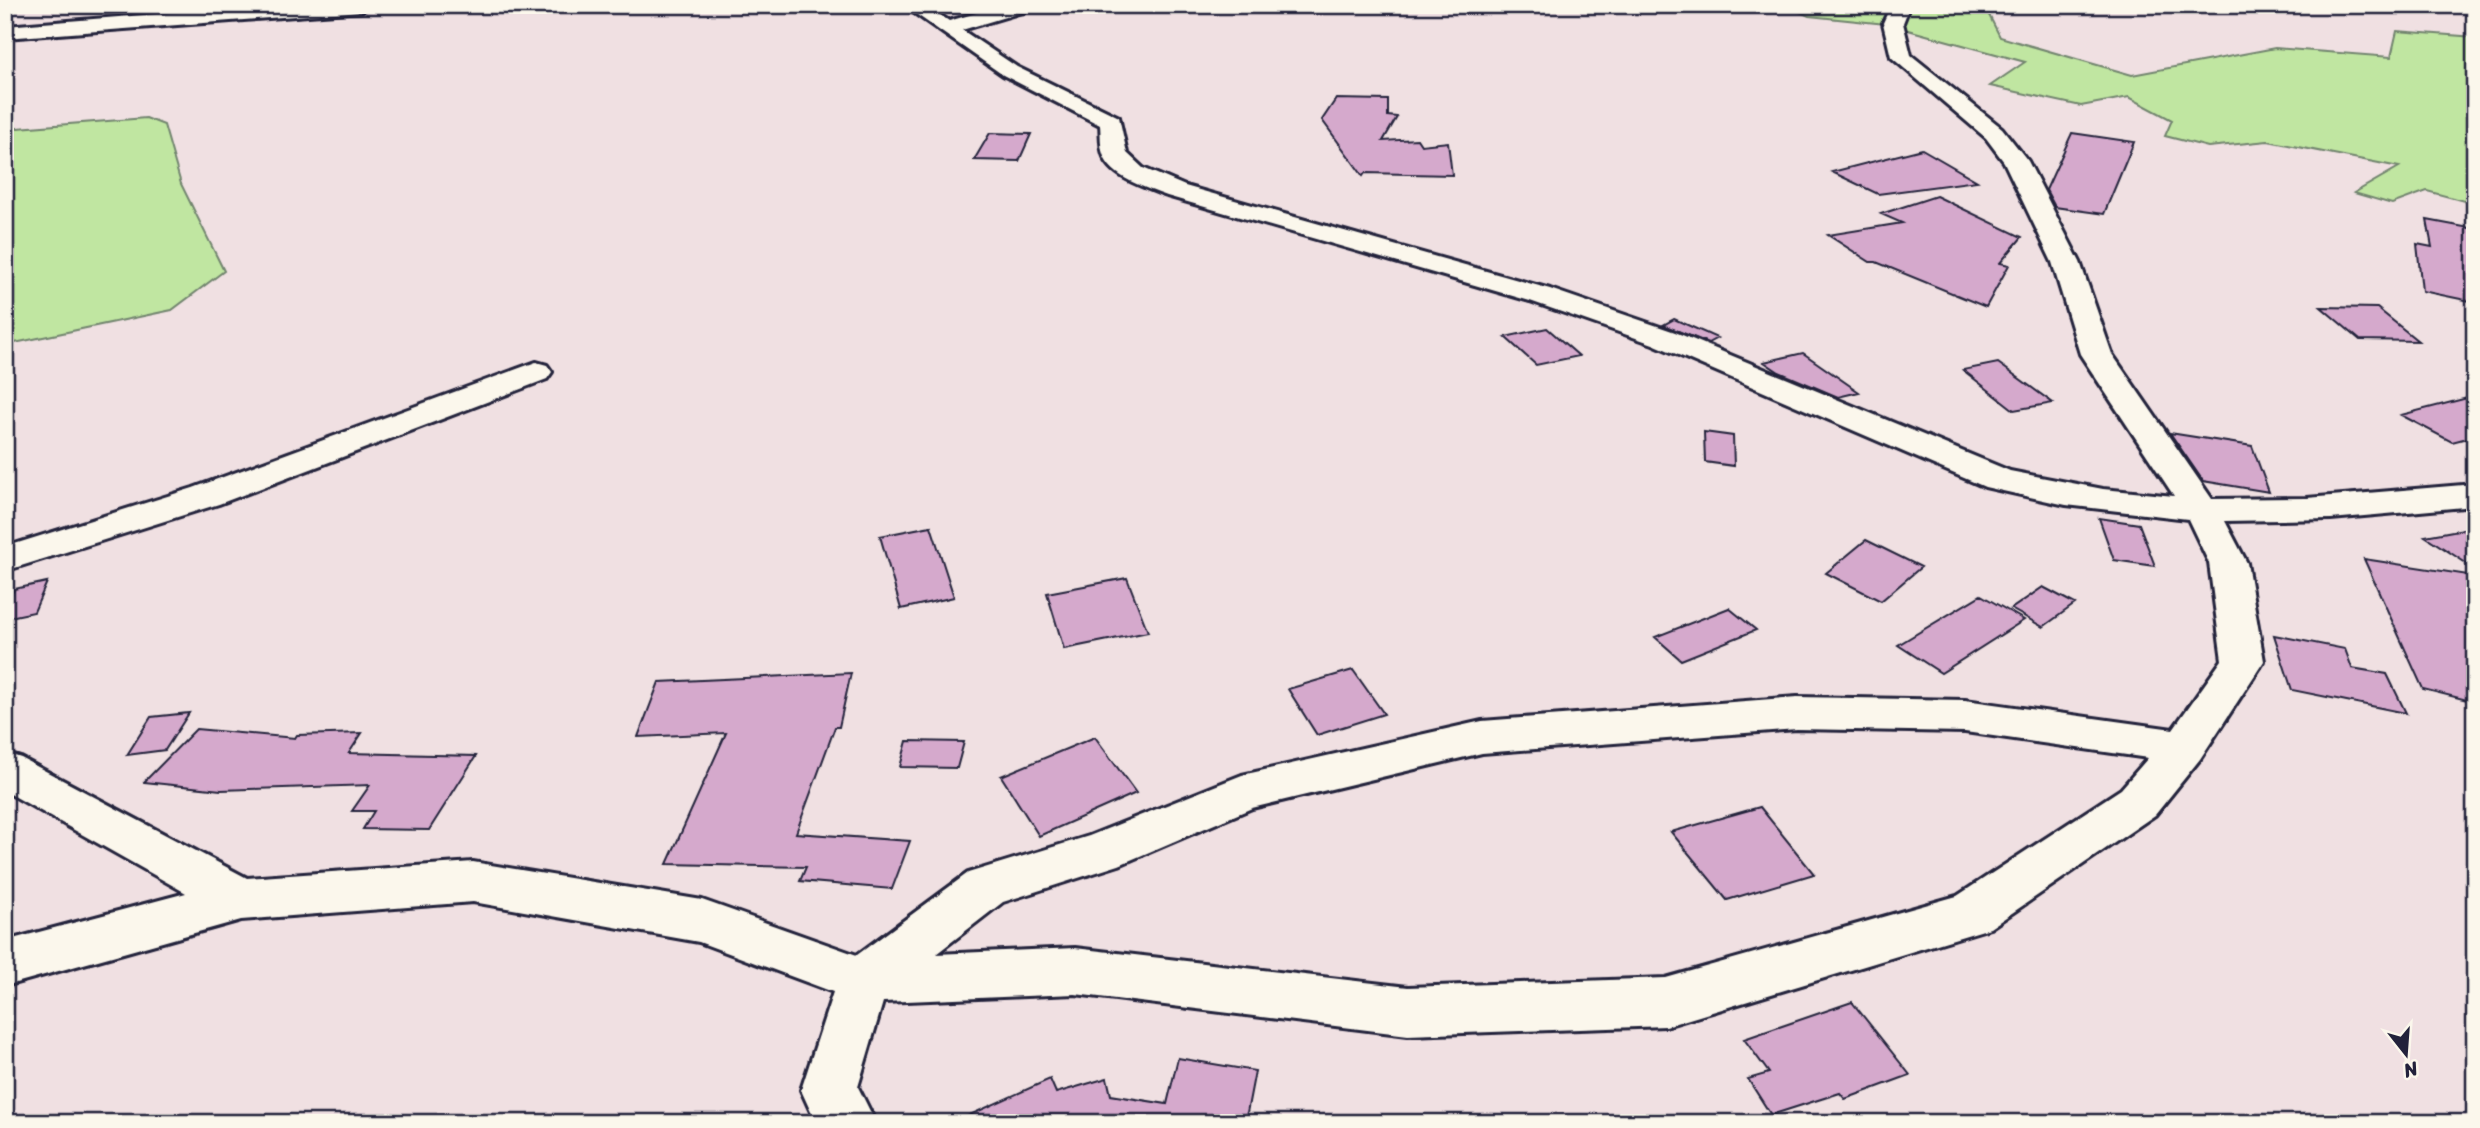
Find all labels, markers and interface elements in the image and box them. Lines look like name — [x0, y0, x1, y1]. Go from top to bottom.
north arrow — [2372, 1020, 2442, 1090]
text: N — [2399, 1052, 2423, 1088]

